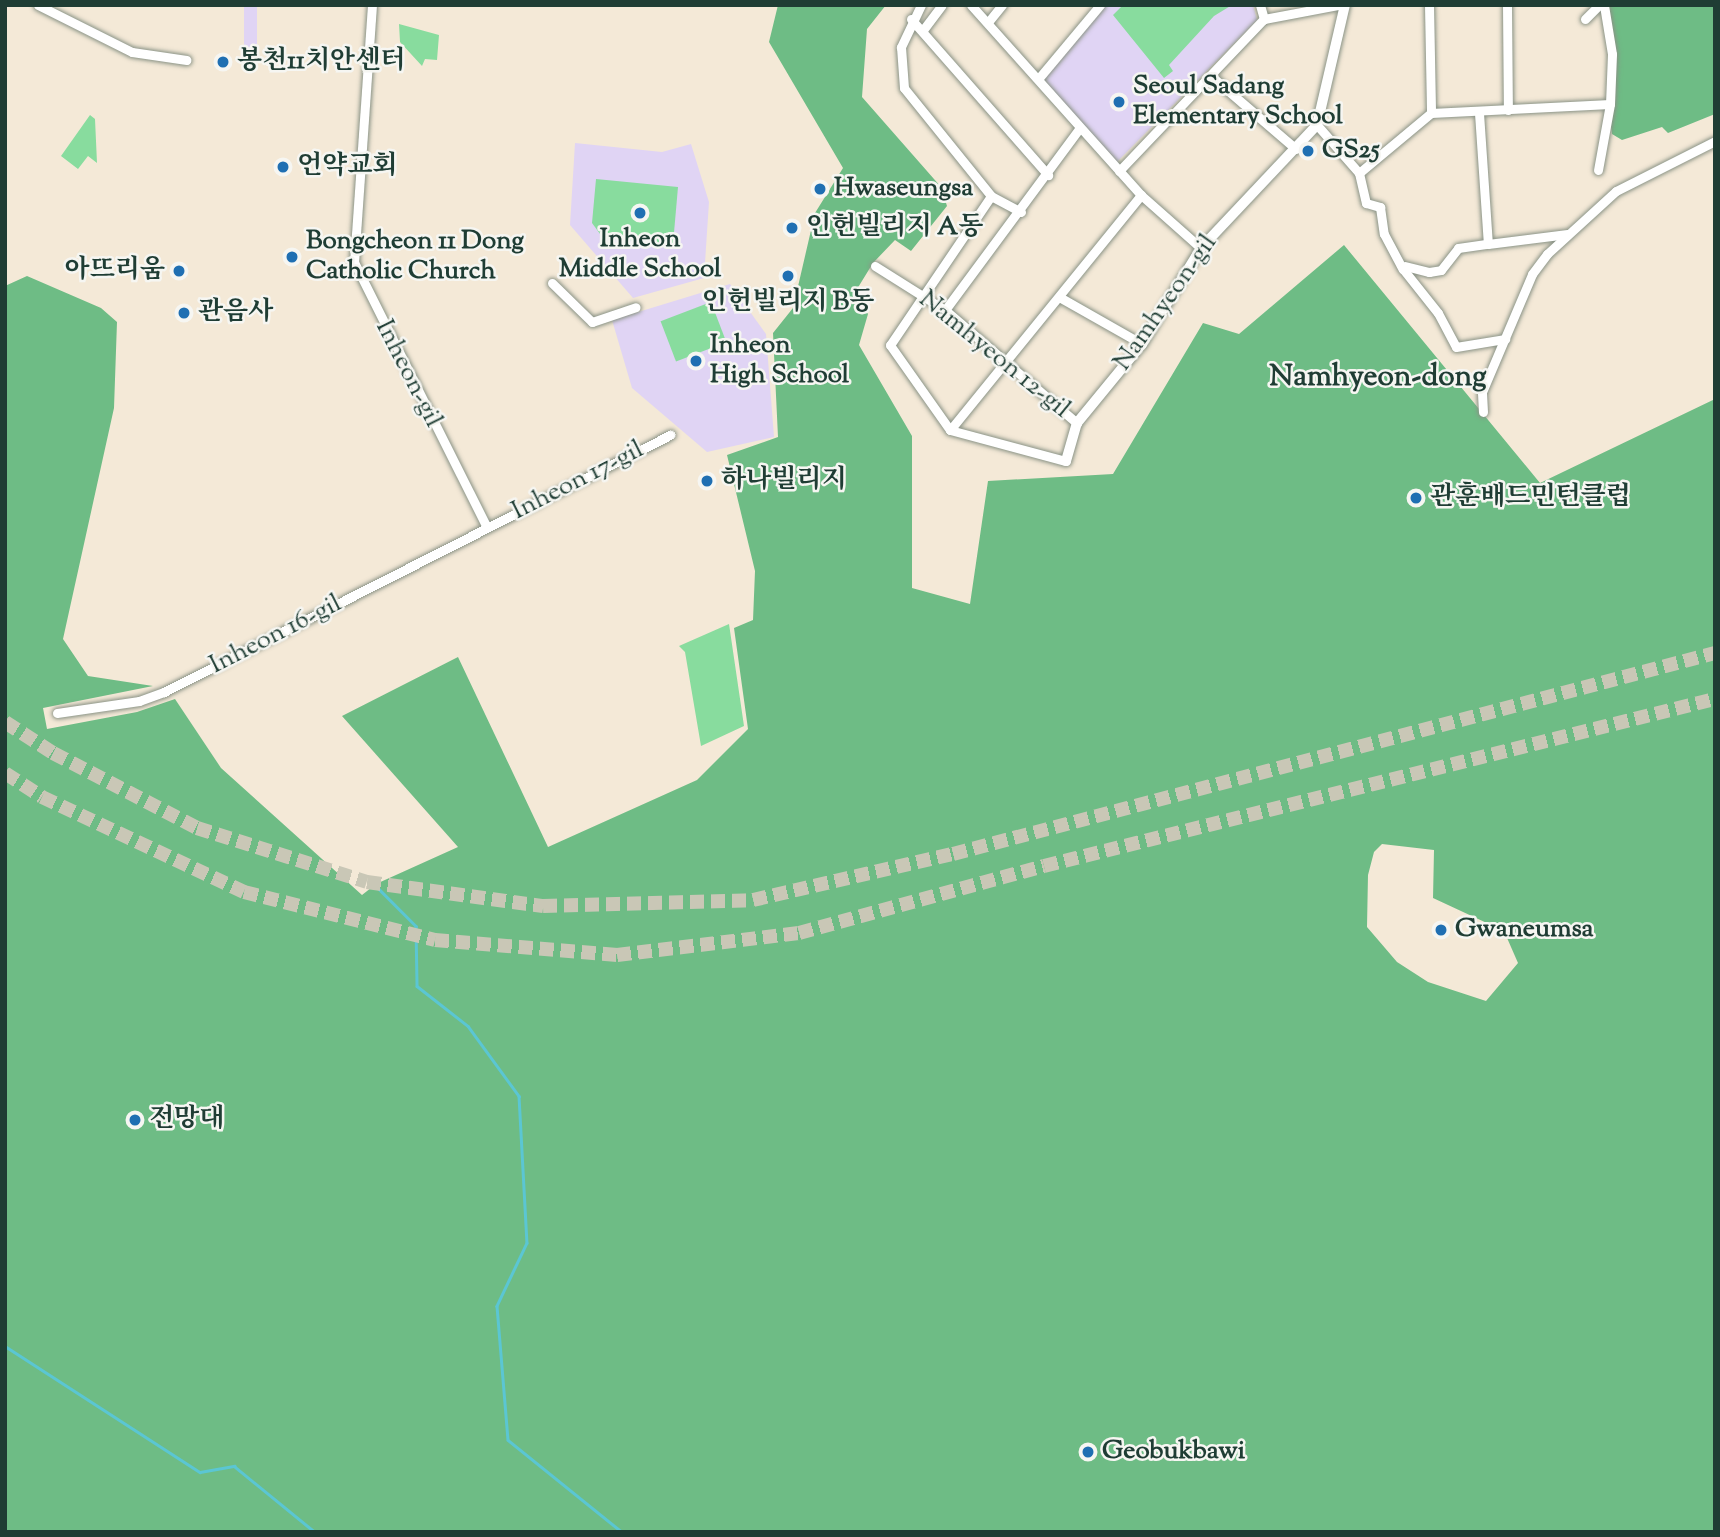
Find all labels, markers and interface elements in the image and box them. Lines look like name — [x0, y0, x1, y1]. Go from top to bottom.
place label: 봉천11치안센터 — [237, 46, 405, 78]
marker: 봉천11치안센터 — [215, 54, 231, 70]
place label: Seoul Sadang Elementary School — [1133, 71, 1343, 132]
marker: Seoul Sadang Elementary School — [1111, 94, 1127, 110]
place label: GS25 — [1322, 135, 1380, 167]
marker: GS25 — [1300, 143, 1316, 159]
place label: 언약교회 — [297, 151, 397, 183]
marker: 언약교회 — [275, 159, 291, 175]
place label: Hwaseungsa — [834, 173, 973, 205]
marker: Hwaseungsa — [812, 181, 828, 197]
marker: Inheon Middle School — [632, 205, 648, 221]
place label: 인헌빌리지 A동 — [806, 212, 983, 244]
marker: 인헌빌리지 A동 — [784, 220, 800, 236]
place label: Inheon Middle School — [559, 224, 721, 286]
place label: Bongcheon 11 Dong Catholic Church — [306, 226, 524, 288]
street label: Namhyeon-gil — [1108, 229, 1224, 377]
marker: Bongcheon 11 Dong Catholic Church — [284, 249, 300, 265]
place label: 아뜨리움 — [65, 255, 165, 287]
marker: 아뜨리움 — [171, 263, 187, 279]
marker: 인헌빌리지 B동 — [780, 268, 796, 284]
street label: Namhyeon 12-gil — [912, 284, 1076, 426]
place label: 인헌빌리지 B동 — [702, 287, 874, 319]
place label: 관음사 — [198, 297, 273, 329]
marker: 관음사 — [176, 305, 192, 321]
street label: Inheon-gil — [368, 315, 448, 433]
place label: Inheon High School — [710, 330, 849, 392]
marker: Inheon High School — [688, 353, 704, 369]
district label: Namhyeon-dong — [1269, 360, 1487, 396]
street label: Inheon 17-gil — [507, 434, 649, 528]
place label: 하나빌리지 — [721, 465, 847, 497]
marker: 하나빌리지 — [699, 473, 715, 489]
place label: 관훈배드민턴클럽 — [1430, 482, 1631, 514]
marker: 관훈배드민턴클럽 — [1408, 490, 1424, 506]
street label: Inheon 16-gil — [205, 588, 347, 682]
place label: Gwaneumsa — [1455, 914, 1594, 946]
marker: Gwaneumsa — [1433, 922, 1449, 938]
place label: 전망대 — [149, 1104, 224, 1136]
marker: 전망대 — [127, 1112, 143, 1128]
place label: Geobukbawi — [1102, 1436, 1245, 1468]
marker: Geobukbawi — [1080, 1444, 1096, 1460]

